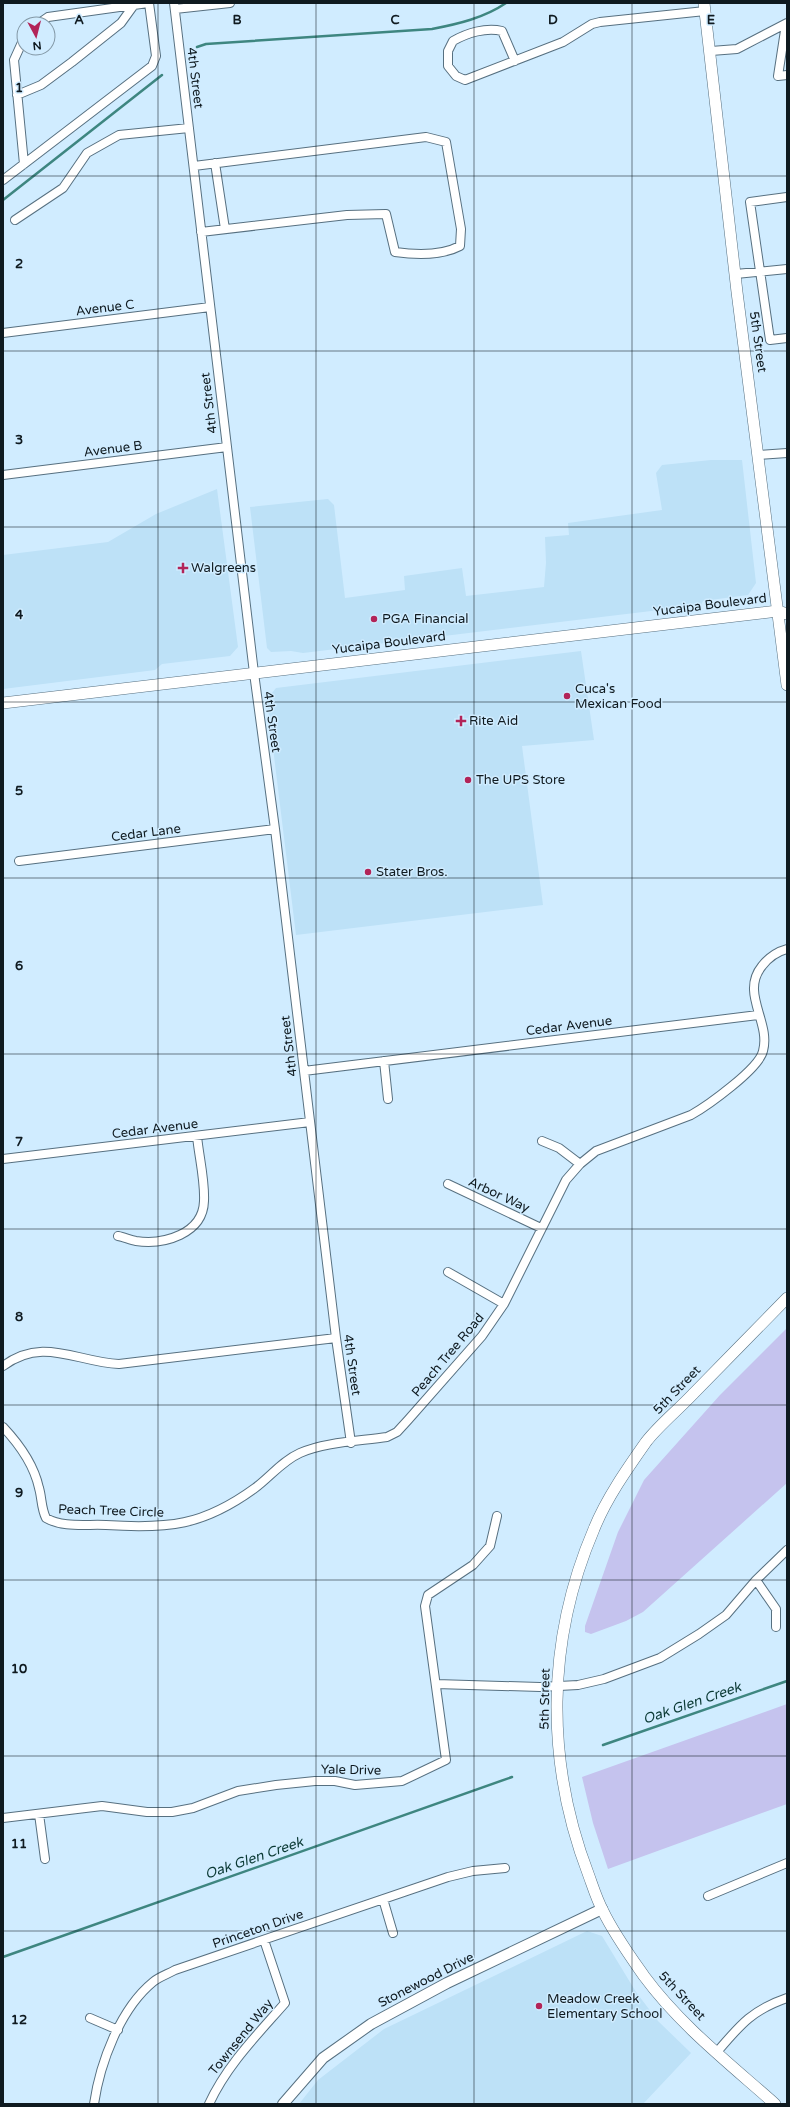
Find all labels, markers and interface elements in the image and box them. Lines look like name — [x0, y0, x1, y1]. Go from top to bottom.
text: A — [74, 12, 84, 28]
text: B — [232, 12, 242, 28]
text: C — [390, 12, 400, 28]
text: D — [548, 12, 558, 28]
text: E — [707, 12, 715, 28]
north arrow — [16, 16, 56, 56]
text: N — [32, 38, 42, 52]
street label: 4th Street — [183, 46, 207, 110]
text: 1 — [15, 80, 23, 96]
text: 2 — [15, 256, 23, 272]
street label: Avenue C — [75, 296, 135, 320]
street label: 5th Street — [746, 310, 770, 374]
street label: 4th Street — [197, 371, 221, 435]
text: 3 — [15, 432, 23, 448]
street label: Avenue B — [83, 437, 143, 461]
place label: Walgreens — [191, 560, 256, 576]
marker: Walgreens — [178, 563, 188, 573]
street label: Yucaipa Boulevard — [652, 590, 768, 620]
text: 4 — [15, 607, 24, 623]
place label: PGA Financial — [382, 611, 469, 627]
marker: PGA Financial — [369, 614, 379, 624]
street label: Yucaipa Boulevard — [331, 628, 447, 658]
place label: Cuca's Mexican Food — [575, 681, 662, 712]
street label: 4th Street — [260, 690, 284, 754]
marker: Cuca's Mexican Food — [562, 691, 572, 701]
place label: Rite Aid — [469, 713, 518, 729]
marker: Rite Aid — [456, 716, 466, 726]
place label: The UPS Store — [476, 772, 565, 788]
marker: The UPS Store — [463, 775, 473, 785]
text: 5 — [15, 783, 23, 799]
street label: Cedar Lane — [110, 821, 182, 845]
place label: Stater Bros. — [376, 864, 448, 880]
marker: Stater Bros. — [363, 867, 373, 877]
text: 6 — [15, 958, 23, 974]
street label: Cedar Avenue — [525, 1013, 613, 1039]
street label: 4th Street — [277, 1014, 301, 1078]
street label: Cedar Avenue — [111, 1116, 199, 1142]
text: 7 — [15, 1134, 23, 1150]
street label: Arbor Way — [466, 1174, 532, 1216]
text: 8 — [15, 1309, 23, 1325]
street label: Peach Tree Road — [408, 1310, 488, 1400]
street label: 4th Street — [340, 1333, 364, 1397]
street label: 5th Street — [650, 1362, 704, 1418]
text: 9 — [15, 1485, 23, 1501]
street label: Peach Tree Circle — [58, 1501, 164, 1521]
text: 10 — [11, 1661, 27, 1677]
street label: 5th Street — [536, 1668, 554, 1730]
water label: Oak Glen Creek — [641, 1678, 745, 1728]
street label: Yale Drive — [321, 1761, 381, 1779]
water label: Oak Glen Creek — [203, 1833, 307, 1883]
text: 11 — [11, 1836, 27, 1852]
street label: Princeton Drive — [210, 1906, 306, 1952]
street label: Stonewood Drive — [375, 1949, 477, 2011]
street label: 5th Street — [655, 1968, 709, 2024]
place label: Meadow Creek Elementary School — [547, 1991, 662, 2022]
street label: Townsend Way — [206, 1996, 276, 2078]
marker: Meadow Creek Elementary School — [534, 2001, 544, 2011]
text: 12 — [11, 2012, 27, 2028]

